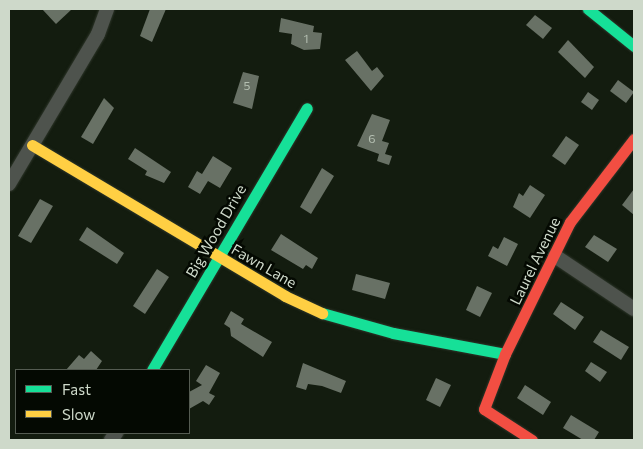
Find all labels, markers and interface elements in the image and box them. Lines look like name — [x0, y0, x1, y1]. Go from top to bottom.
house number: 1 — [303, 32, 309, 46]
house number: 5 — [244, 79, 250, 93]
house number: 6 — [368, 132, 376, 146]
street label: Big Wood Drive — [182, 181, 250, 281]
street label: Laurel Avenue — [506, 214, 564, 308]
street label: Fawn Lane — [228, 240, 300, 292]
legend — [15, 369, 190, 434]
text: Fast — [62, 380, 91, 398]
text: Slow — [62, 405, 95, 423]

